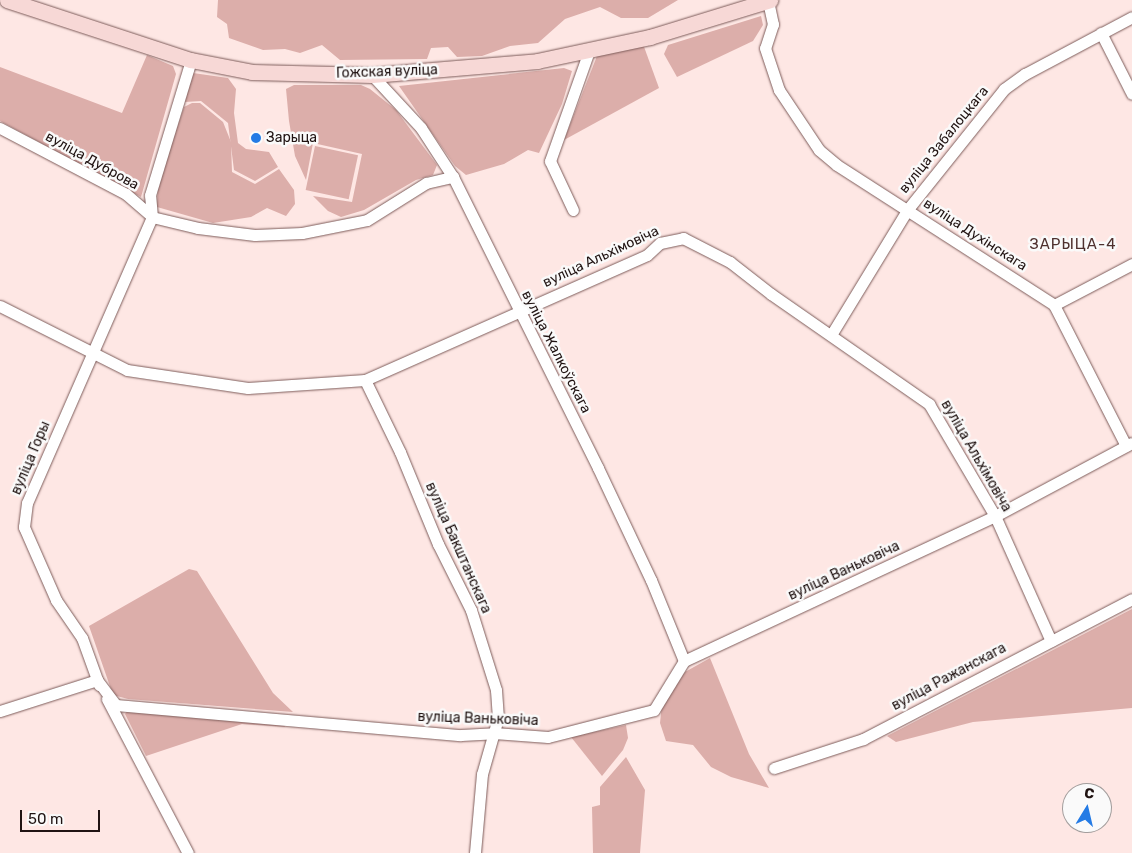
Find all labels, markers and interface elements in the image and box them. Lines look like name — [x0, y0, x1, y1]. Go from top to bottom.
street label: Гожская вуліца — [336, 62, 438, 82]
street label: вуліца Забалоцкага — [896, 83, 992, 197]
street label: вуліца Дуброва — [42, 128, 142, 194]
place label: Зарыца — [266, 130, 317, 146]
marker: Зарыца — [250, 132, 262, 144]
street label: вуліца Духінскага — [920, 195, 1030, 275]
street label: вуліца Альхімовіча — [540, 223, 662, 291]
district label: ЗАРЫЦА-4 — [1029, 236, 1117, 254]
street label: вуліца Жалкоўскага — [518, 288, 594, 416]
street label: вуліца Альхімовіча — [937, 397, 1015, 515]
street label: вуліца Горы — [8, 419, 54, 497]
street label: вуліца Бакштанскага — [421, 480, 495, 616]
street label: вуліца Ваньковіча — [786, 538, 902, 604]
street label: вуліца Ражанскага — [889, 640, 1009, 714]
street label: вуліца Ваньковіча — [417, 708, 539, 730]
north arrow — [1062, 783, 1112, 833]
text: С — [1083, 785, 1095, 803]
scale bar — [22, 800, 102, 832]
text: 50 m — [28, 810, 63, 828]

